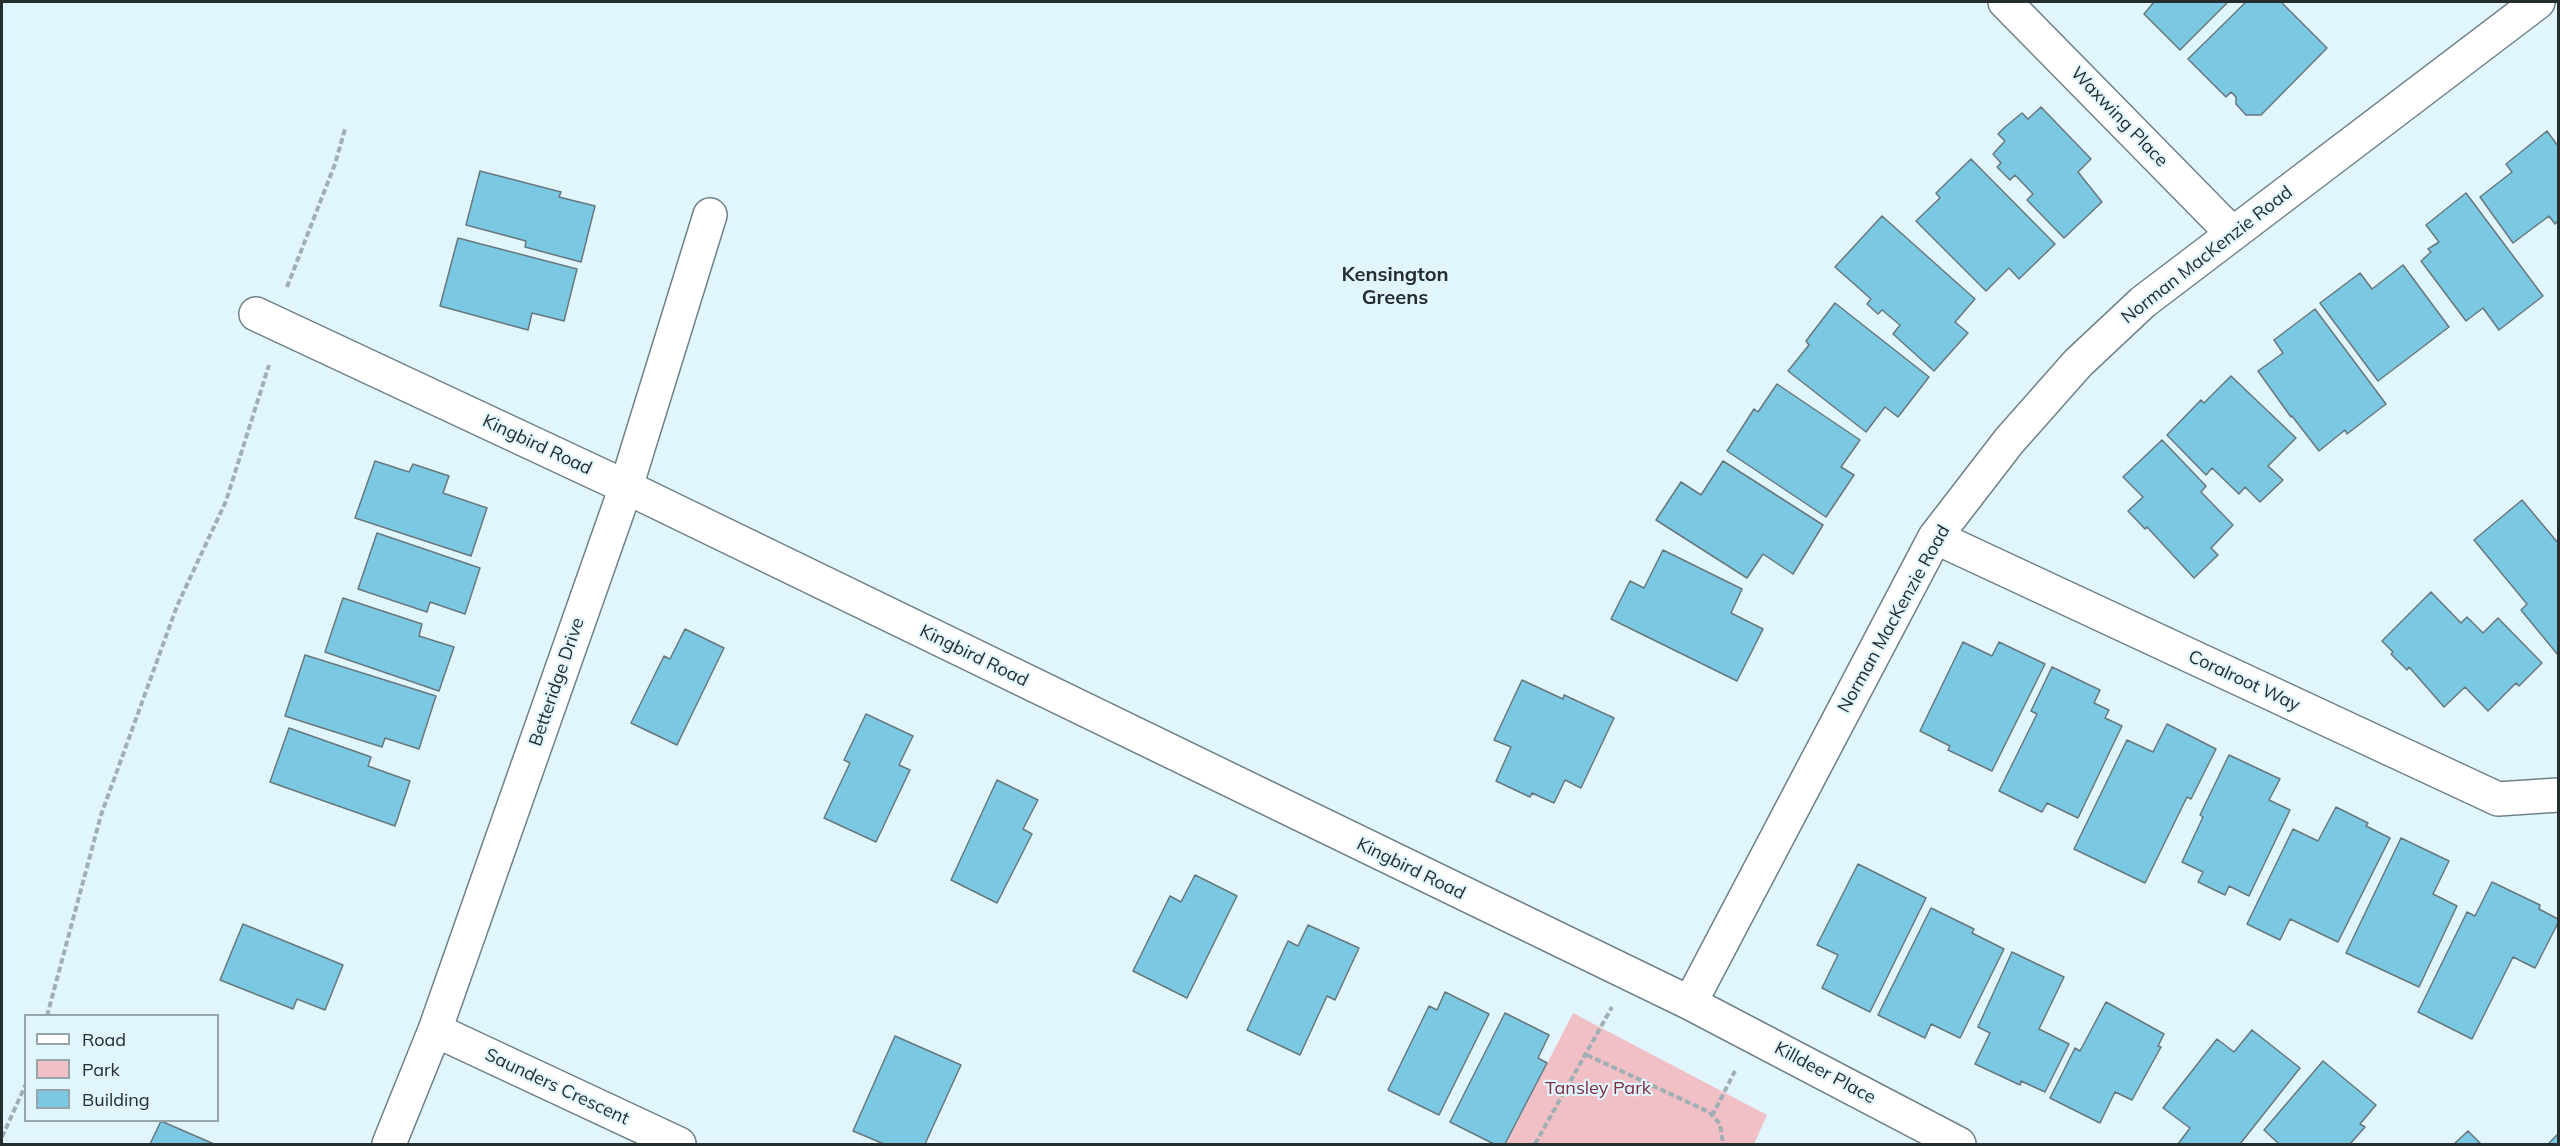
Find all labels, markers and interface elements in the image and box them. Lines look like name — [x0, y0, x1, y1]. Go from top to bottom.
street label: Waxwing Place — [2066, 63, 2172, 171]
street label: Norman MacKenzie Road — [2117, 182, 2297, 328]
district label: Kensington Greens — [1341, 263, 1449, 310]
street label: Kingbird Road — [479, 410, 595, 480]
street label: Norman MacKenzie Road — [1833, 521, 1955, 717]
street label: Betteridge Drive — [525, 615, 589, 749]
street label: Kingbird Road — [916, 620, 1032, 692]
street label: Coralroot Way — [2185, 646, 2303, 716]
street label: Kingbird Road — [1353, 833, 1469, 905]
legend — [24, 1014, 219, 1122]
text: Road — [82, 1028, 126, 1051]
street label: Killdeer Place — [1771, 1037, 1879, 1109]
street label: Saunders Crescent — [482, 1044, 632, 1130]
text: Park — [82, 1058, 120, 1081]
park label: Tansley Park — [1545, 1078, 1651, 1100]
text: Building — [82, 1088, 150, 1111]

